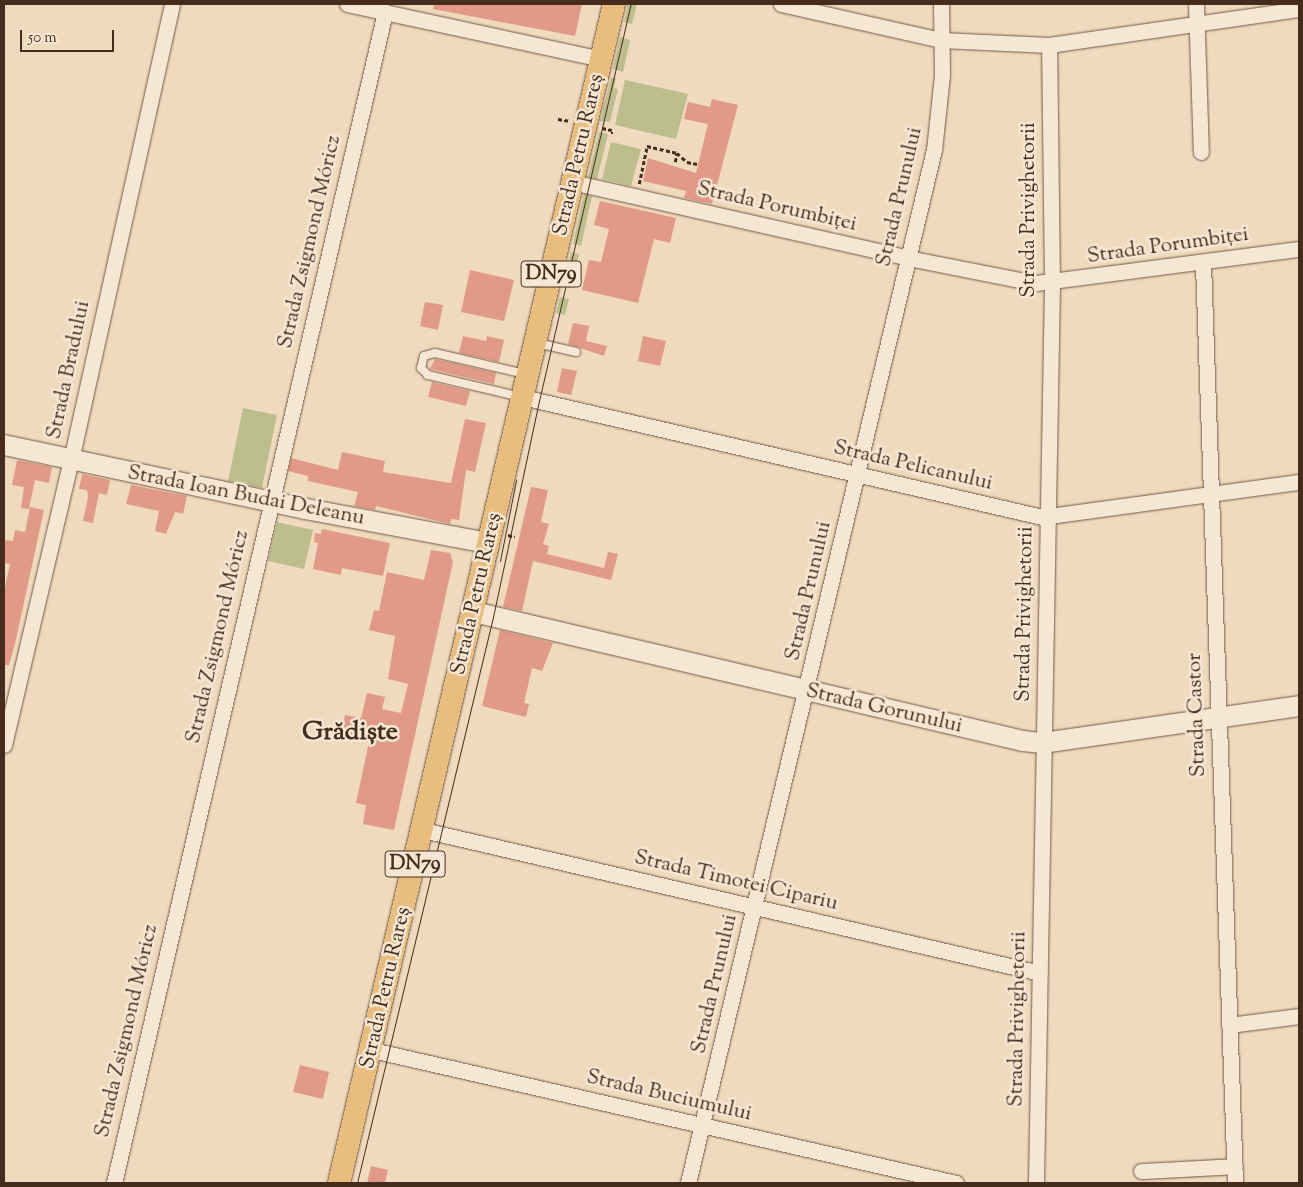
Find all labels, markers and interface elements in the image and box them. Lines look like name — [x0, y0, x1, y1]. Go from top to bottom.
scale bar — [22, 20, 116, 52]
text: 50 m — [28, 28, 57, 49]
street label: Strada Petru Rareș — [548, 71, 610, 239]
street label: Strada Privighetorii — [1016, 122, 1042, 298]
street label: Strada Prunului — [872, 125, 928, 269]
street label: Strada Zsigmond Móricz — [273, 133, 347, 351]
street label: Strada Porumbiței — [695, 176, 859, 238]
street label: Strada Porumbiței — [1086, 222, 1250, 270]
road number: DN79 — [520, 256, 582, 292]
street label: Strada Bradului — [42, 298, 96, 442]
street label: Strada Pelicanului — [831, 435, 995, 497]
street label: Strada Ioan Budai Deleanu — [125, 461, 367, 531]
street label: Strada Petru Rareș — [446, 510, 508, 678]
street label: Strada Prunului — [781, 519, 837, 663]
street label: Strada Privighetorii — [1011, 526, 1039, 702]
street label: Strada Zsigmond Móricz — [181, 528, 255, 746]
street label: Strada Castor — [1182, 653, 1212, 777]
street label: Strada Gorunului — [803, 679, 965, 739]
district label: Grădiște — [302, 717, 398, 749]
street label: Strada Timotei Cipariu — [632, 845, 840, 917]
road number: DN79 — [384, 846, 446, 882]
street label: Strada Petru Rareș — [355, 904, 417, 1072]
street label: Strada Prunului — [687, 912, 743, 1056]
street label: Strada Zsigmond Móricz — [90, 922, 164, 1140]
street label: Strada Privighetorii — [1004, 931, 1032, 1107]
street label: Strada Buciumului — [584, 1065, 754, 1127]

